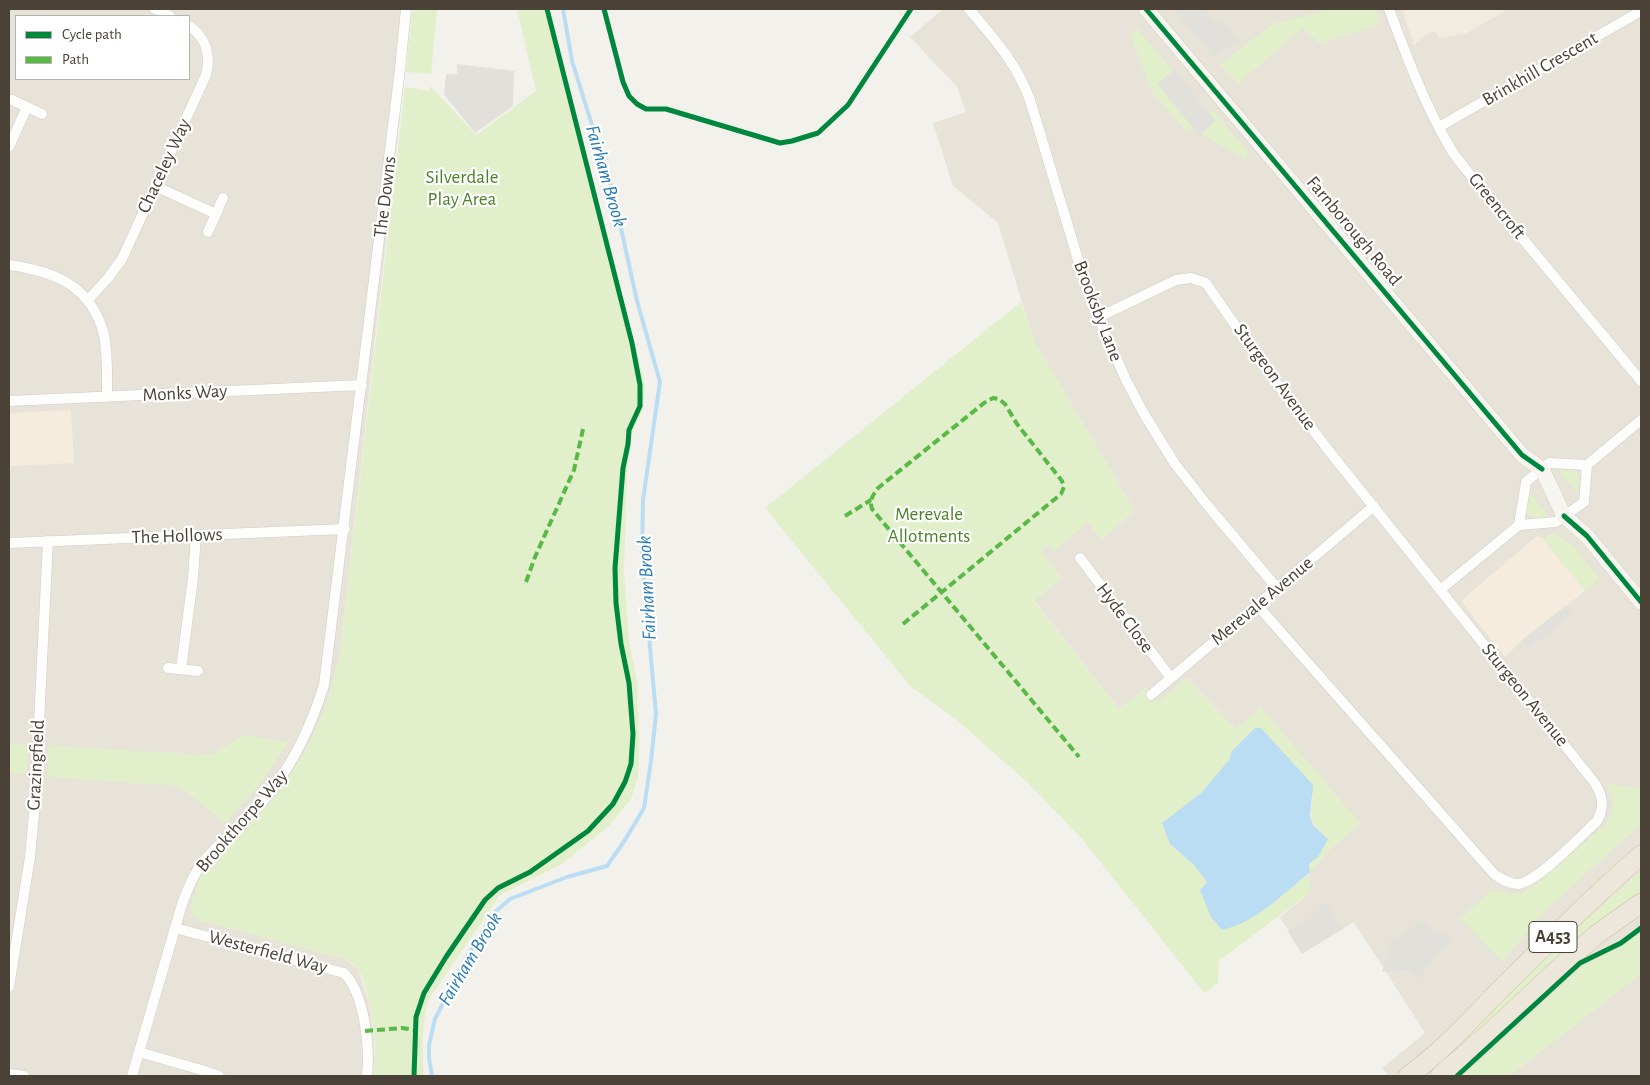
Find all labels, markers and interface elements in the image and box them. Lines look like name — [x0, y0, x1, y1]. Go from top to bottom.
legend — [15, 15, 190, 80]
text: Cycle path — [62, 27, 122, 42]
street label: Brinkhill Crescent — [1478, 27, 1602, 111]
text: Path — [62, 52, 89, 67]
street label: Chaceley Way — [132, 115, 196, 217]
water label: Fairham Brook — [580, 122, 632, 230]
street label: The Downs — [369, 155, 401, 239]
park label: Silverdale Play Area — [426, 166, 498, 210]
street label: Greencroft — [1463, 168, 1531, 244]
street label: Farnborough Road — [1301, 171, 1407, 291]
street label: Brooksby Lane — [1068, 257, 1128, 365]
street label: Sturgeon Avenue — [1229, 319, 1321, 435]
street label: Monks Way — [142, 379, 228, 407]
park label: Merevale Allotments — [888, 503, 970, 547]
street label: The Hollows — [131, 523, 223, 549]
water label: Fairham Brook — [632, 535, 662, 641]
street label: Merevale Avenue — [1206, 552, 1318, 650]
street label: Hyde Close — [1091, 579, 1159, 657]
street label: Sturgeon Avenue — [1476, 639, 1574, 751]
street label: Grazingfield — [22, 719, 50, 811]
street label: Brookthorpe Way — [191, 765, 293, 877]
water label: Fairham Brook — [433, 908, 507, 1010]
road number: A453 — [1529, 922, 1577, 952]
street label: Westerfield Way — [206, 925, 330, 979]

